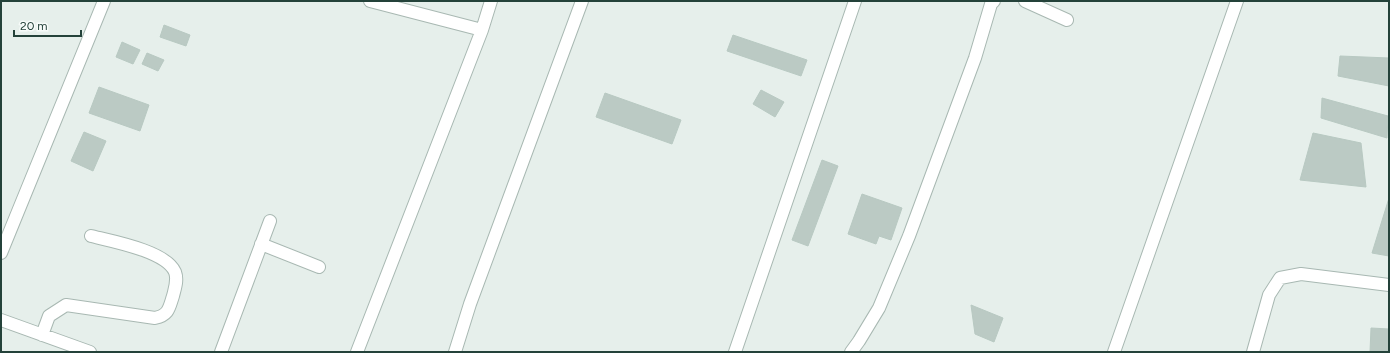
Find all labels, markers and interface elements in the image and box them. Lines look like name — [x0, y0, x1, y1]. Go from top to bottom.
scale bar — [14, 12, 81, 38]
text: 20 m — [20, 19, 48, 33]

